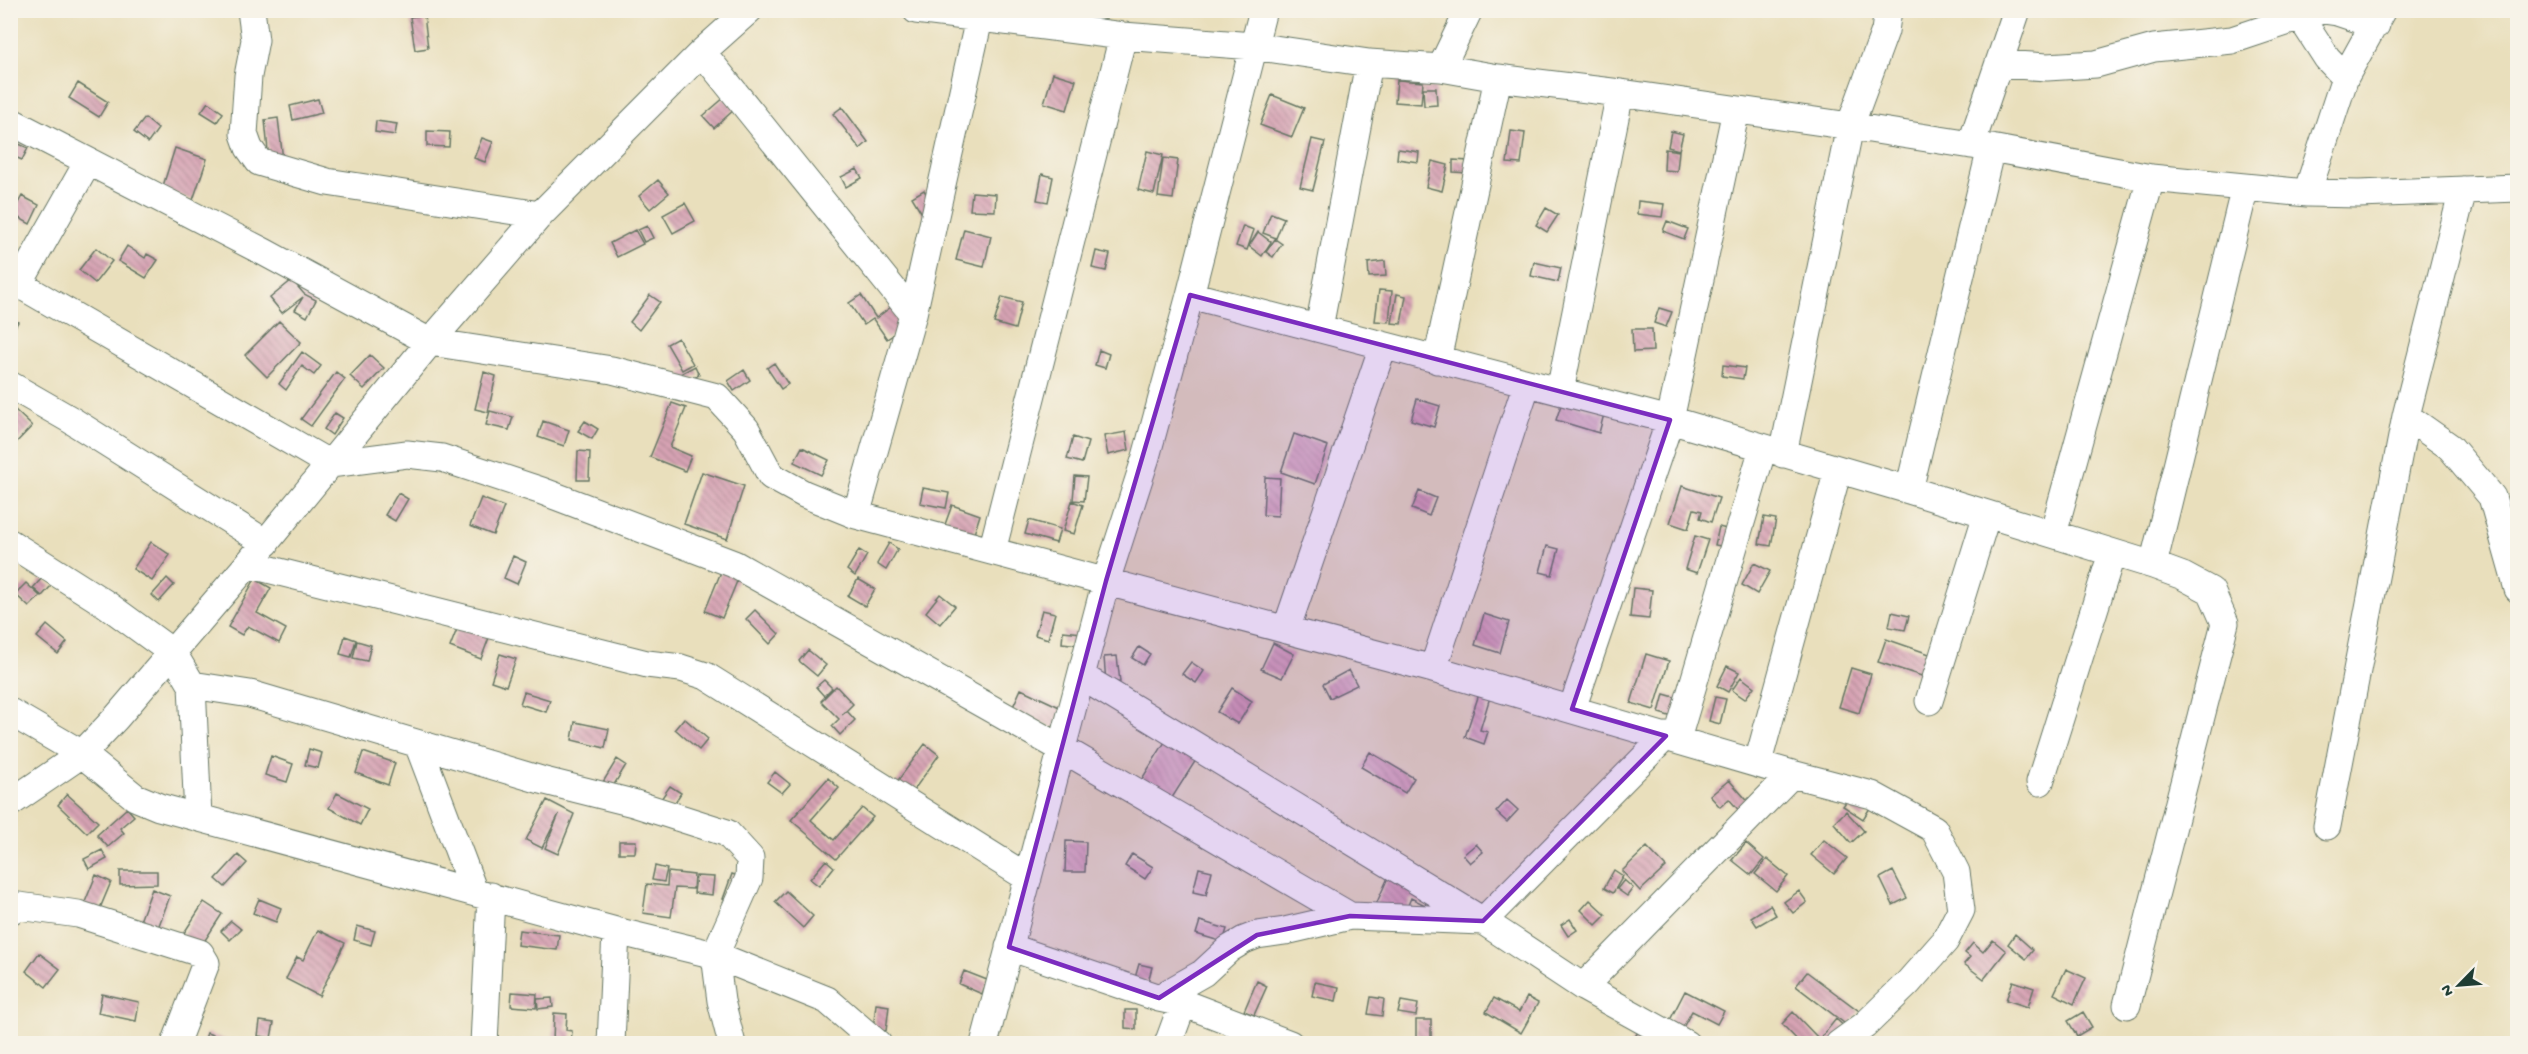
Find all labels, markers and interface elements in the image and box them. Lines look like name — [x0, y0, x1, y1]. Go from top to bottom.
north arrow — [2429, 955, 2489, 1015]
text: N — [2438, 981, 2459, 999]

